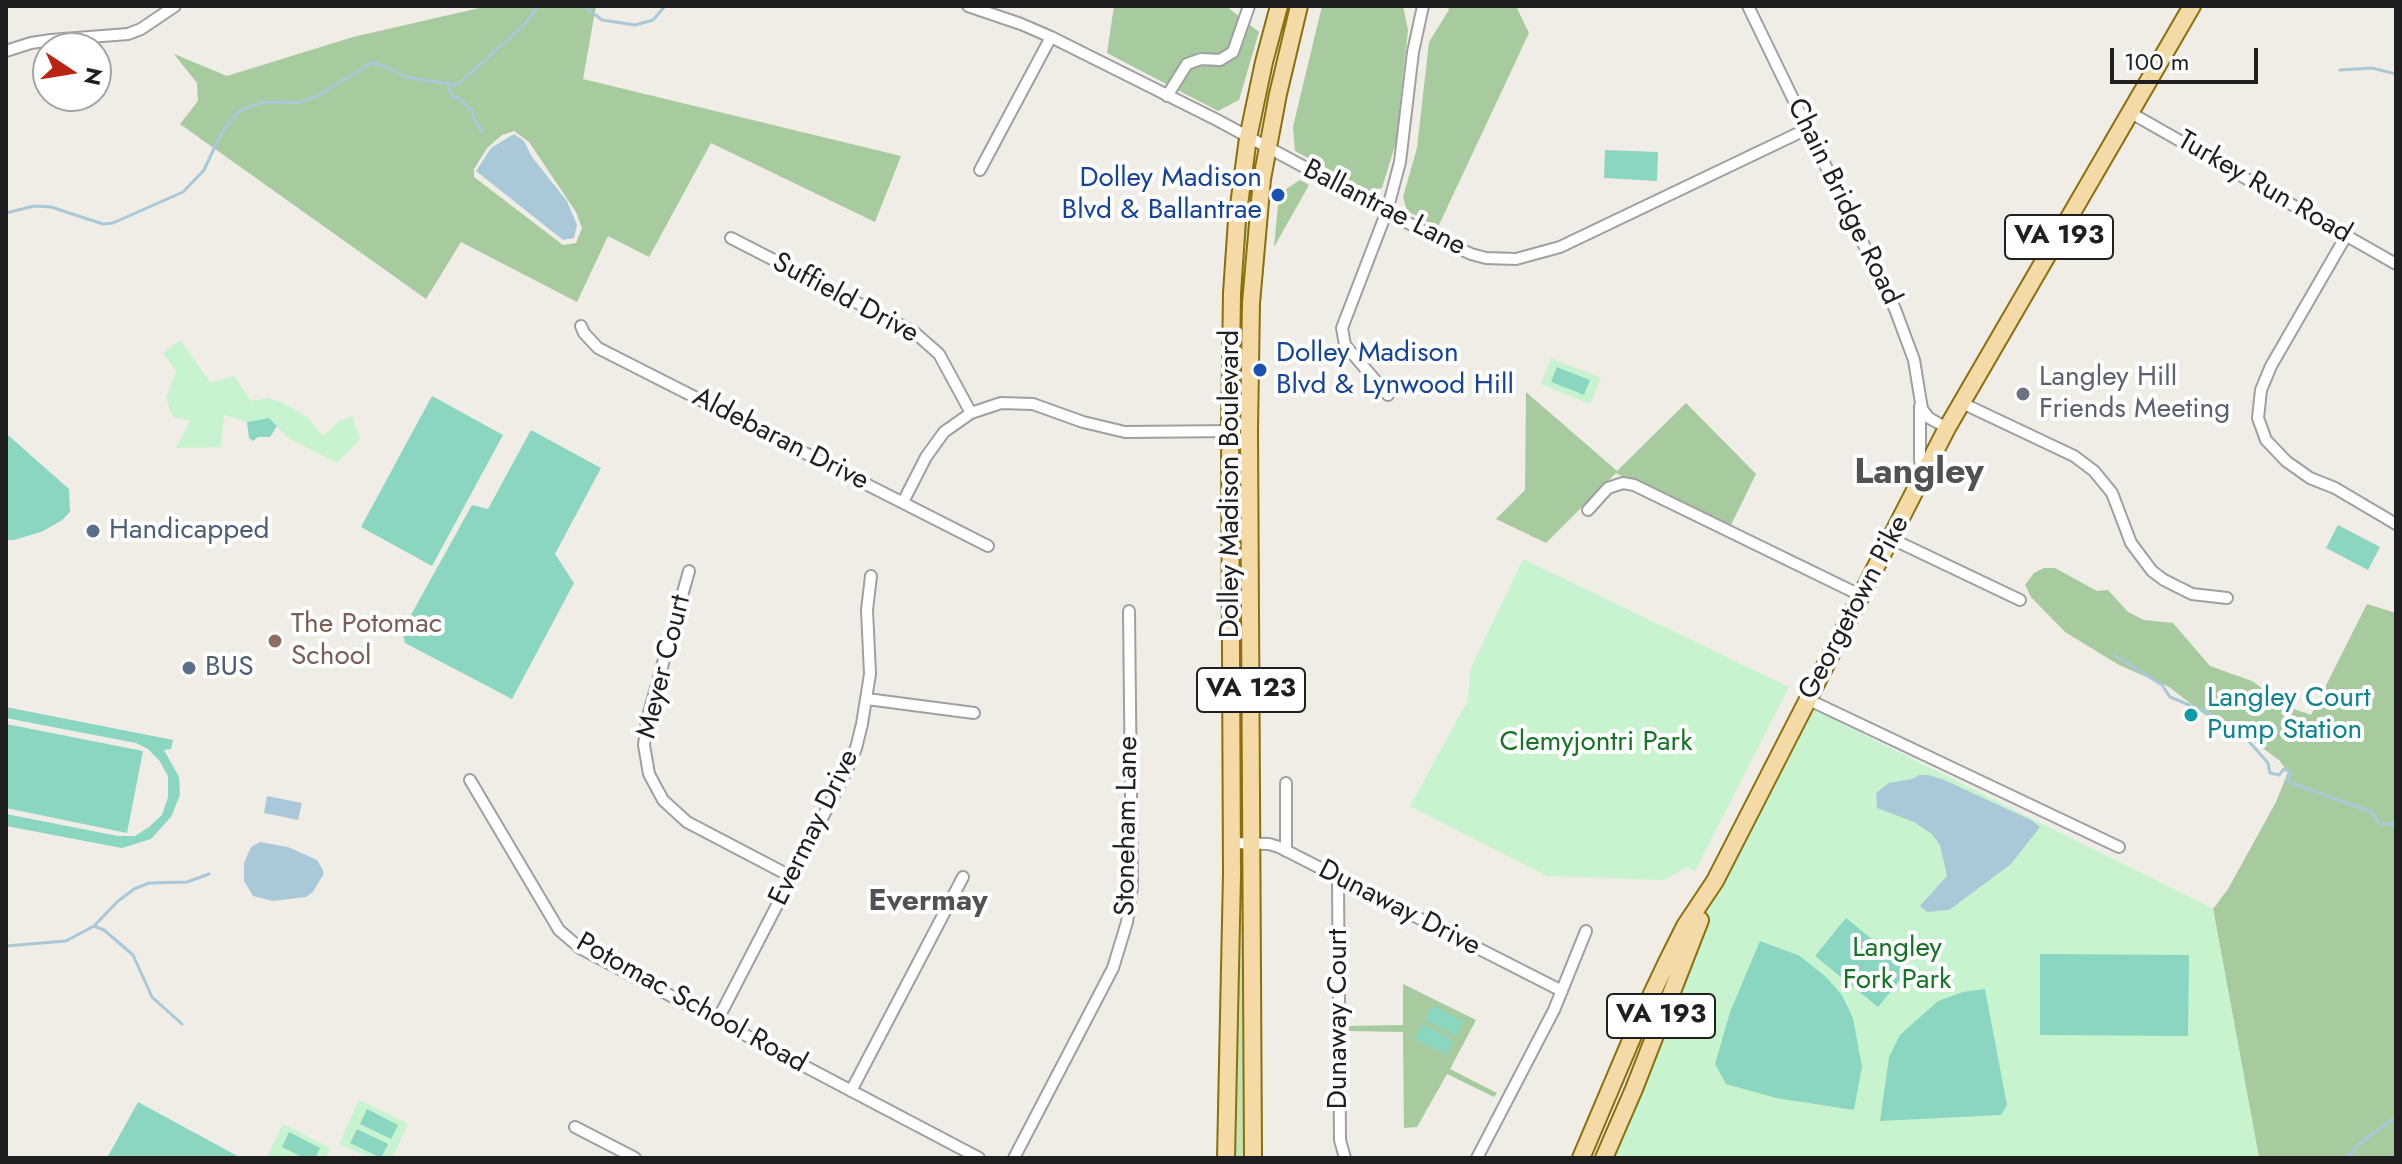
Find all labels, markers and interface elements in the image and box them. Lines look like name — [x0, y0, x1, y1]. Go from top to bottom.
north arrow — [32, 32, 112, 112]
scale bar — [2114, 32, 2262, 82]
text: 100 m — [2124, 44, 2190, 79]
text: N — [76, 65, 111, 88]
street label: Chain Bridge Road — [1779, 93, 1907, 311]
street label: Turkey Run Road — [2171, 125, 2357, 251]
street label: Ballantrae Lane — [1297, 154, 1471, 264]
place label: Dolley Madison Blvd & Ballantrae — [1062, 162, 1262, 228]
marker: Dolley Madison Blvd & Ballantrae — [1269, 186, 1287, 204]
road number: VA 193 — [2005, 215, 2113, 259]
street label: Suffield Drive — [766, 246, 924, 352]
street label: Dolley Madison Boulevard — [1214, 330, 1248, 638]
place label: Dolley Madison Blvd & Lynwood Hill — [1276, 337, 1514, 403]
marker: Dolley Madison Blvd & Lynwood Hill — [1251, 361, 1269, 379]
place label: Langley Hill Friends Meeting — [2039, 361, 2230, 427]
street label: Aldebaran Drive — [686, 381, 874, 499]
marker: Langley Hill Friends Meeting — [2014, 385, 2032, 403]
district label: Langley — [1854, 452, 1984, 496]
street label: Georgetown Pike — [1792, 510, 1918, 706]
place label: Handicapped — [109, 514, 270, 548]
marker: Handicapped — [84, 522, 102, 540]
street label: Meyer Court — [631, 592, 699, 742]
place label: The Potomac School — [291, 608, 442, 674]
marker: The Potomac School — [266, 632, 284, 650]
place label: BUS — [205, 651, 253, 685]
marker: BUS — [180, 659, 198, 677]
road number: VA 123 — [1197, 668, 1305, 712]
place label: Langley Court Pump Station — [2207, 682, 2370, 748]
marker: Langley Court Pump Station — [2182, 706, 2200, 724]
park label: Clemyjontri Park — [1500, 726, 1692, 760]
street label: Stoneham Lane — [1110, 736, 1146, 916]
street label: Evermay Drive — [763, 744, 867, 912]
street label: Dunaway Drive — [1312, 854, 1486, 964]
district label: Evermay — [868, 885, 988, 921]
street label: Potomac School Road — [570, 927, 812, 1081]
street label: Dunaway Court — [1322, 929, 1356, 1109]
park label: Langley Fork Park — [1843, 932, 1951, 998]
road number: VA 193 — [1607, 994, 1715, 1038]

